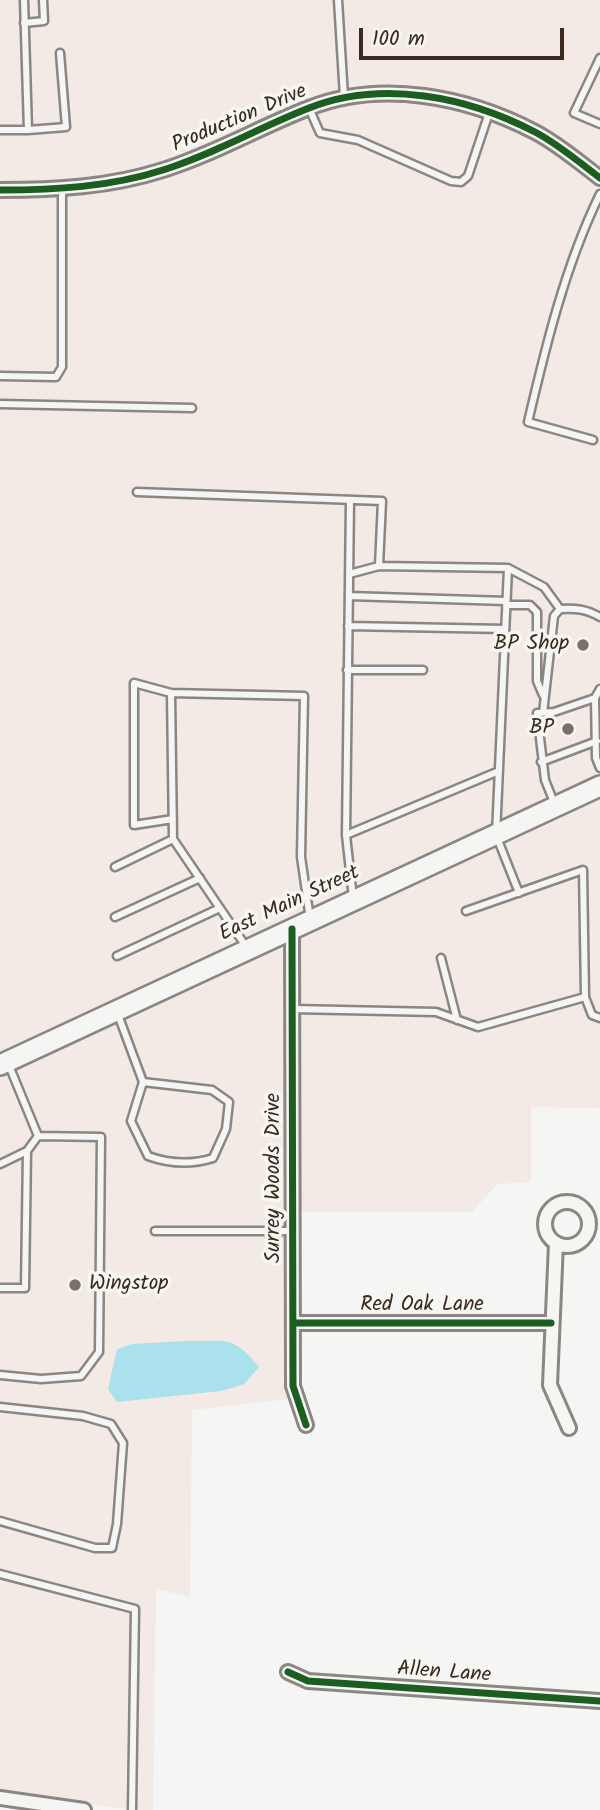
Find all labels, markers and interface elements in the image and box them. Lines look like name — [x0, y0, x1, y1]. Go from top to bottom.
scale bar — [362, 14, 567, 58]
text: 100 m — [372, 23, 425, 56]
street label: Production Drive — [169, 80, 311, 160]
place label: BP Shop — [494, 632, 569, 658]
marker: BP Shop — [575, 637, 591, 653]
place label: BP — [529, 716, 554, 742]
marker: BP — [560, 721, 576, 737]
street label: East Main Street — [216, 861, 364, 949]
street label: Surrey Woods Drive — [262, 1093, 288, 1263]
place label: Wingstop — [89, 1272, 168, 1298]
marker: Wingstop — [67, 1277, 83, 1293]
street label: Red Oak Lane — [360, 1293, 484, 1319]
street label: Allen Lane — [396, 1658, 492, 1690]

